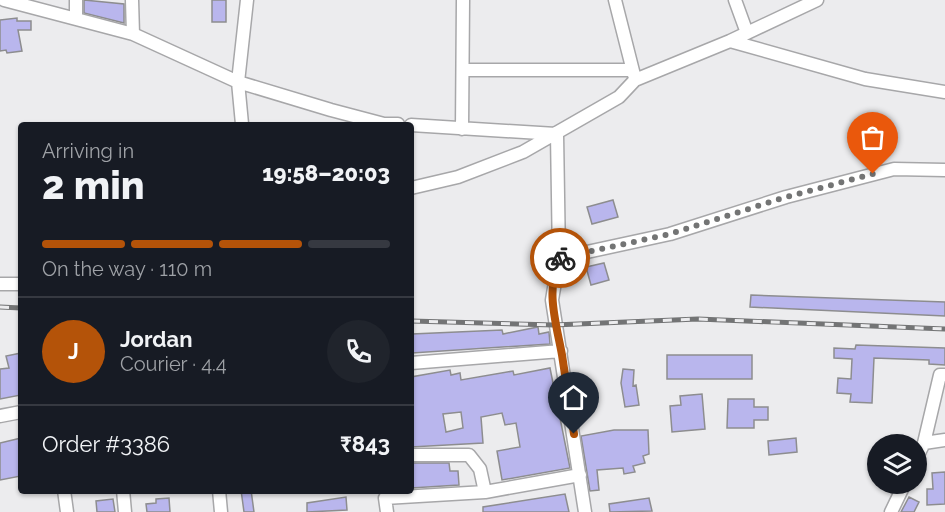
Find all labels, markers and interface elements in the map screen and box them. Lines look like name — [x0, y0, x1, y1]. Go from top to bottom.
pin — [847, 112, 898, 174]
icon: bag — [856, 121, 889, 154]
text: Arriving in — [42, 139, 134, 163]
text: 19:58–20:03 — [262, 160, 390, 186]
text: 2 min — [42, 162, 145, 208]
courier — [530, 228, 590, 288]
icon: bike — [544, 242, 577, 275]
text: On the way · 110 m — [42, 257, 212, 281]
button: phone — [327, 320, 390, 383]
text: Jordan — [120, 326, 192, 352]
text: J — [68, 338, 79, 364]
text: Courier · 4.4 — [120, 352, 227, 376]
pin — [548, 372, 599, 434]
icon: home — [557, 381, 590, 414]
text: Order #3386 — [42, 431, 170, 457]
text: ₹843 — [340, 431, 390, 457]
map controls — [867, 434, 927, 494]
button: layers — [867, 434, 927, 494]

